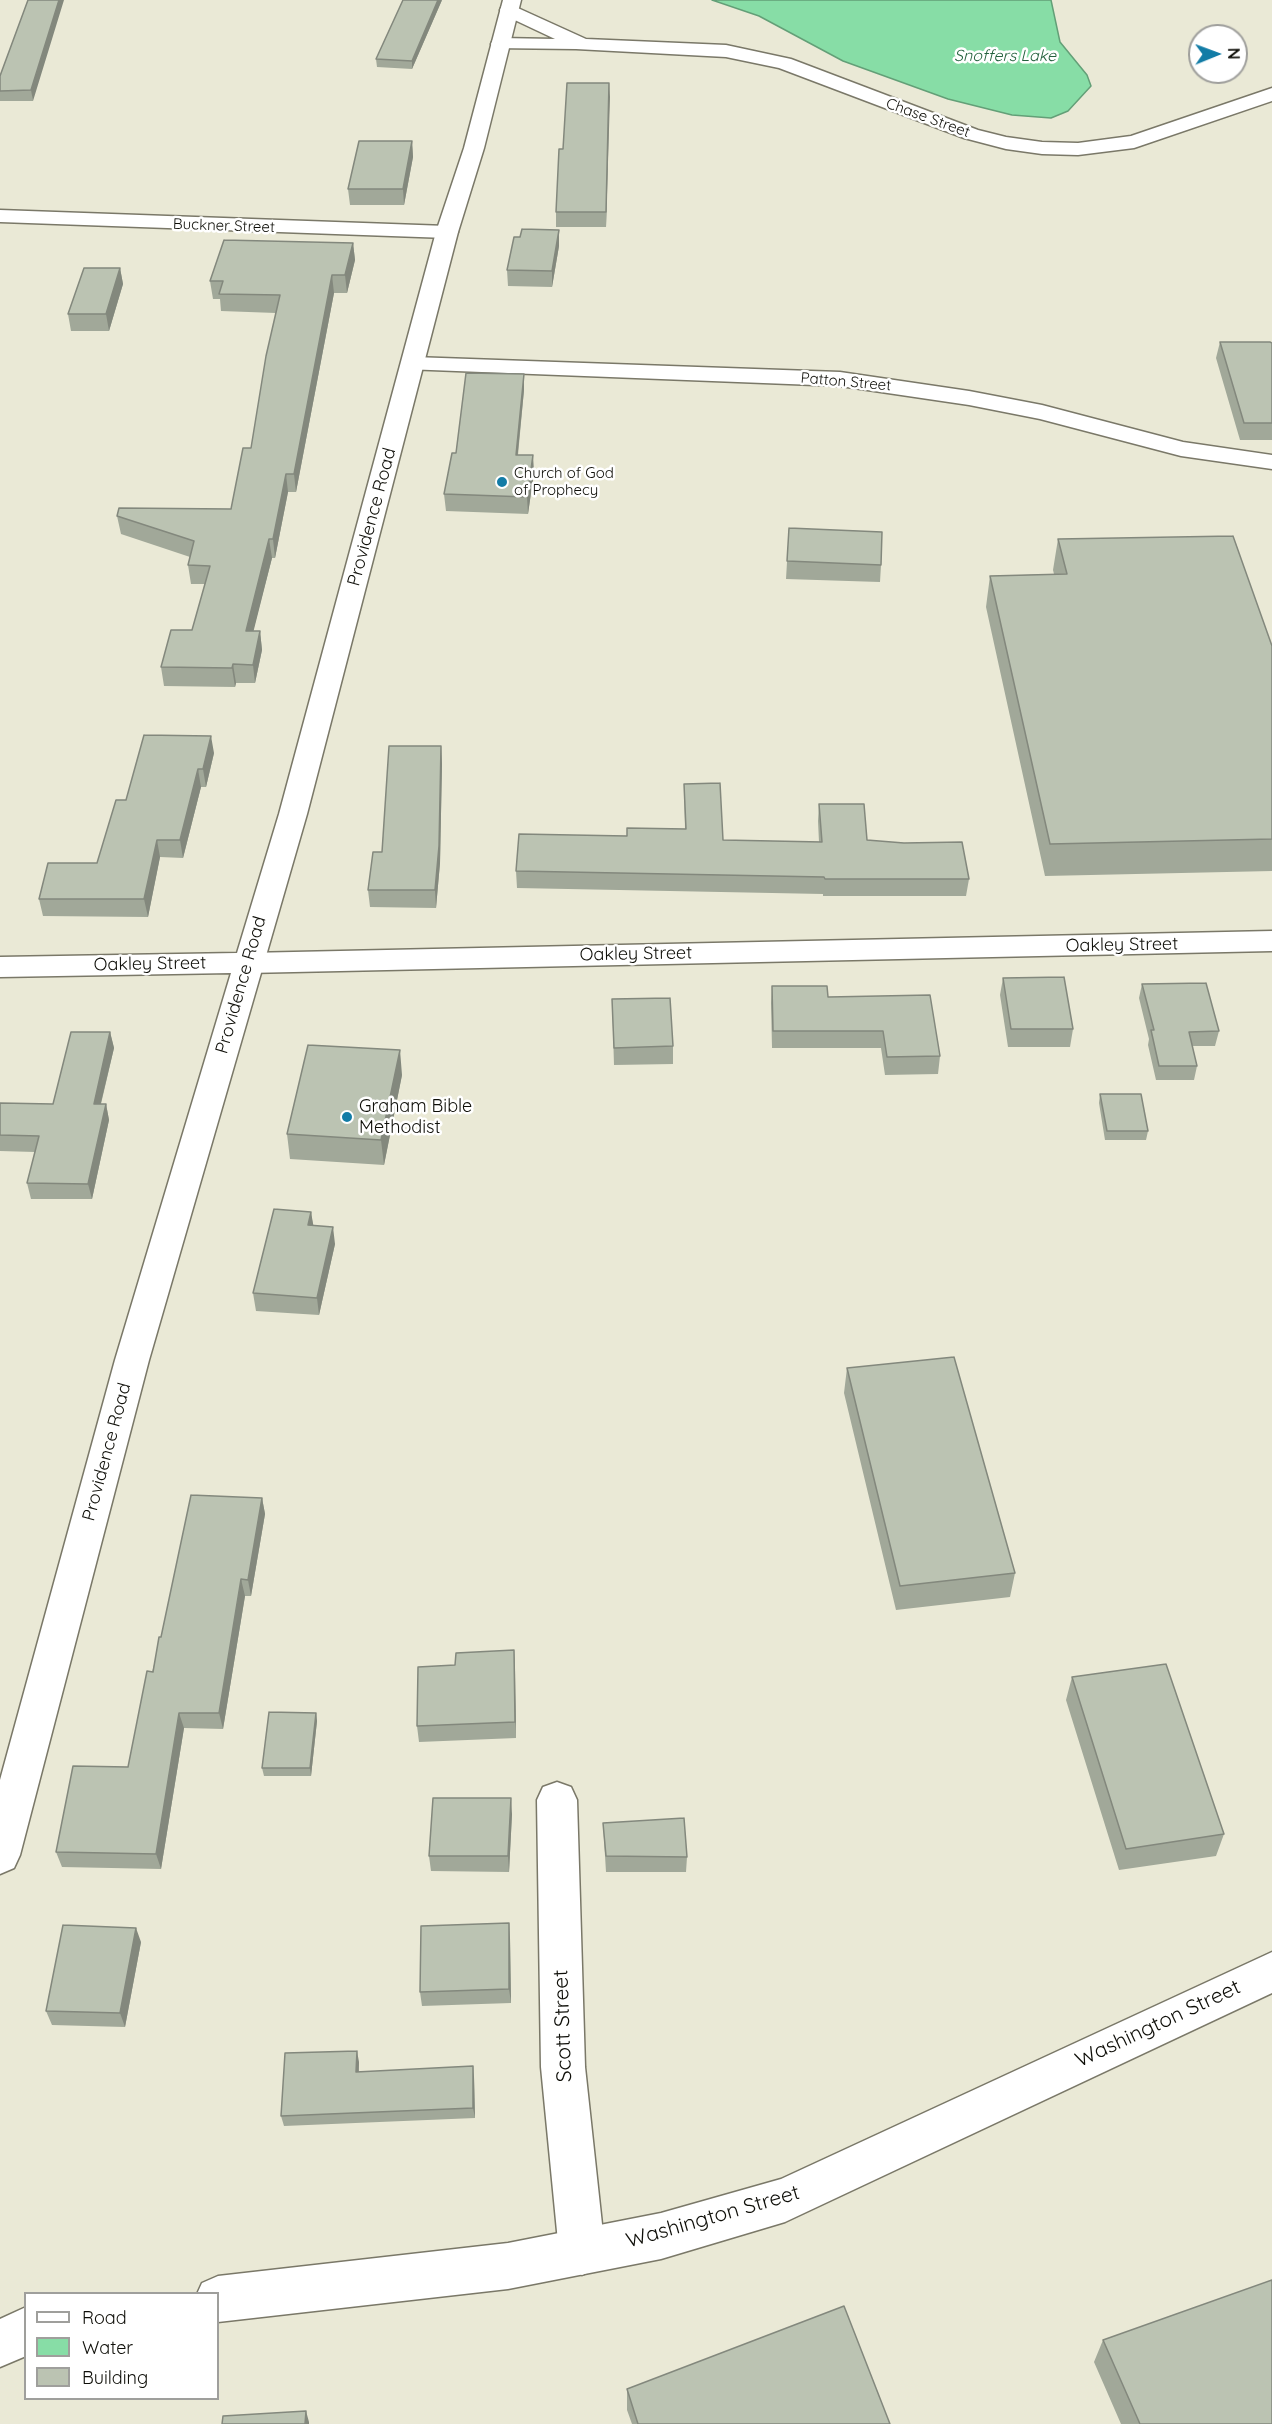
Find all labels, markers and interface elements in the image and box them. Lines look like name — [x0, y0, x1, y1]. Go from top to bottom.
north arrow — [1188, 24, 1248, 84]
water label: Snoffers Lake — [954, 46, 1056, 66]
text: N — [1224, 48, 1244, 60]
street label: Chase Street — [884, 94, 972, 142]
street label: Buckner Street — [173, 215, 275, 237]
street label: Patton Street — [800, 369, 892, 395]
street label: Providence Road — [343, 446, 401, 588]
place label: Church of God of Prophecy — [514, 464, 614, 499]
marker: Church of God of Prophecy — [495, 475, 509, 489]
street label: Providence Road — [211, 914, 271, 1056]
street label: Oakley Street — [1066, 933, 1178, 957]
street label: Oakley Street — [580, 942, 692, 966]
street label: Oakley Street — [94, 952, 206, 976]
place label: Graham Bible Methodist — [359, 1096, 472, 1138]
marker: Graham Bible Methodist — [340, 1110, 354, 1124]
street label: Providence Road — [78, 1381, 136, 1523]
street label: Scott Street — [548, 1969, 578, 2083]
street label: Washington Street — [1071, 1975, 1245, 2073]
street label: Washington Street — [623, 2180, 803, 2254]
legend — [24, 2292, 219, 2400]
text: Road — [82, 2306, 127, 2329]
text: Water — [82, 2336, 133, 2359]
text: Building — [82, 2366, 148, 2389]

